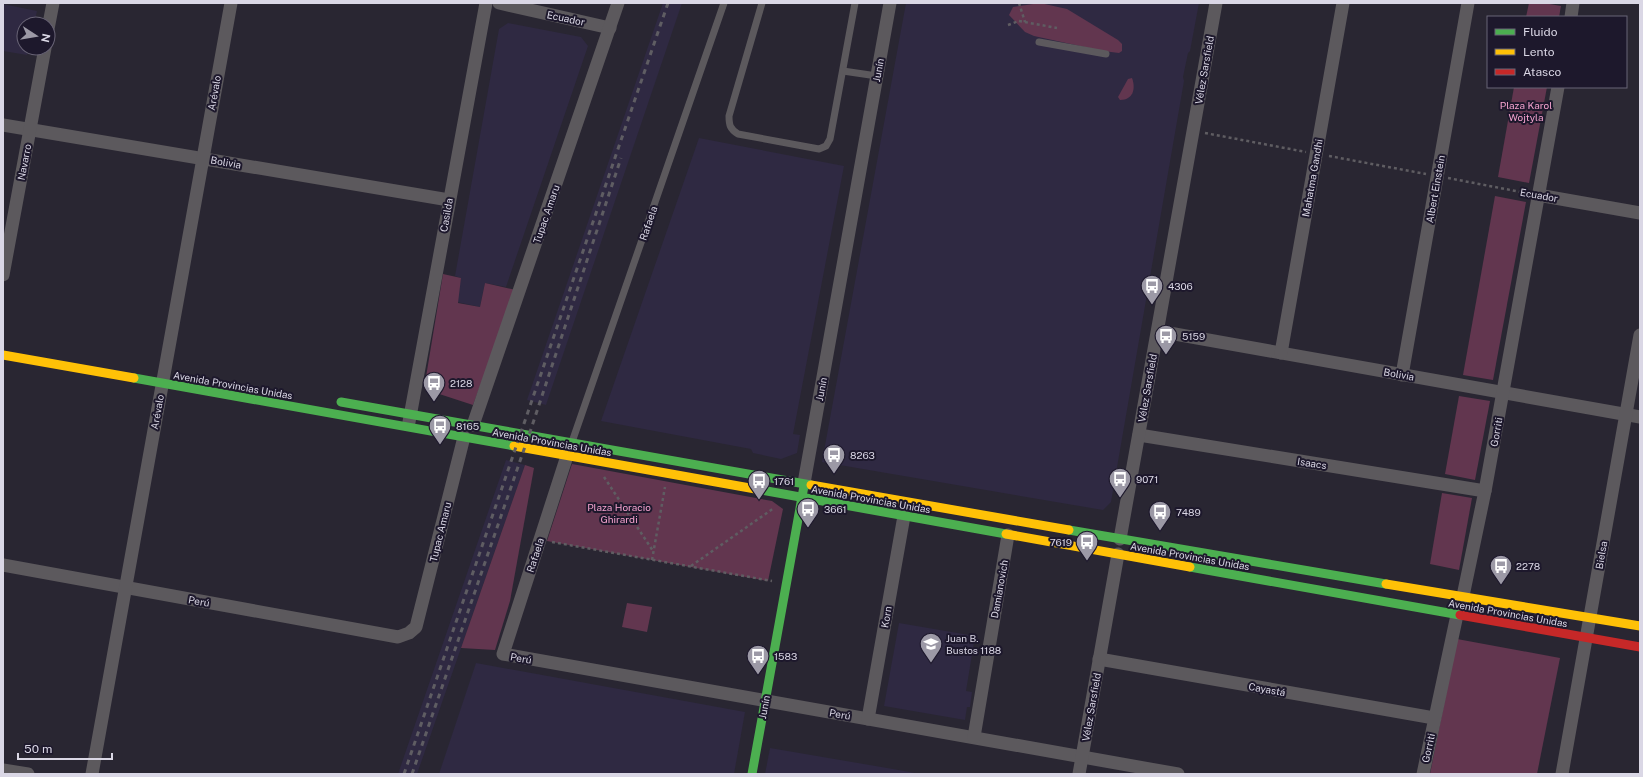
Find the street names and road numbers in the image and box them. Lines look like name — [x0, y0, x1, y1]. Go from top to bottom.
street label: Ecuador — [546, 8, 586, 28]
street label: Vélez Sarsfield — [1192, 35, 1216, 105]
street label: Junín — [870, 57, 886, 83]
street label: Arévalo — [205, 74, 223, 111]
street label: Mahatma Gandhi — [1299, 138, 1325, 218]
street label: Navarro — [15, 143, 33, 181]
street label: Bolivia — [210, 153, 242, 171]
street label: Albert Einstein — [1423, 154, 1447, 224]
street label: Tupac Amaru — [530, 183, 562, 245]
street label: Ecuador — [1519, 186, 1559, 204]
street label: Casilda — [437, 197, 455, 233]
street label: Rafaela — [637, 204, 659, 242]
street label: Vélez Sarsfield — [1135, 353, 1159, 423]
street label: Bolivia — [1383, 365, 1415, 383]
street label: Avenida Provincias Unidas — [172, 369, 294, 401]
street label: Junín — [813, 376, 829, 402]
street label: Arévalo — [148, 393, 166, 430]
street label: Gorriti — [1488, 416, 1504, 448]
street label: Avenida Provincias Unidas — [491, 426, 613, 458]
street label: Isaacs — [1297, 455, 1327, 471]
street label: Avenida Provincias Unidas — [810, 483, 932, 515]
street label: Tupac Amaru — [427, 501, 453, 563]
street label: Rafaela — [524, 536, 546, 574]
street label: Avenida Provincias Unidas — [1129, 540, 1251, 572]
street label: Bielsa — [1593, 540, 1609, 570]
street label: Damianovich — [988, 559, 1010, 619]
street label: Perú — [187, 593, 211, 609]
street label: Avenida Provincias Unidas — [1447, 597, 1569, 629]
street label: Korn — [878, 605, 894, 629]
street label: Perú — [509, 650, 533, 666]
street label: Vélez Sarsfield — [1079, 672, 1103, 742]
street label: Cayastá — [1248, 680, 1286, 698]
street label: Junín — [756, 694, 772, 720]
street label: Perú — [828, 706, 852, 722]
street label: Gorriti — [1419, 732, 1437, 764]

